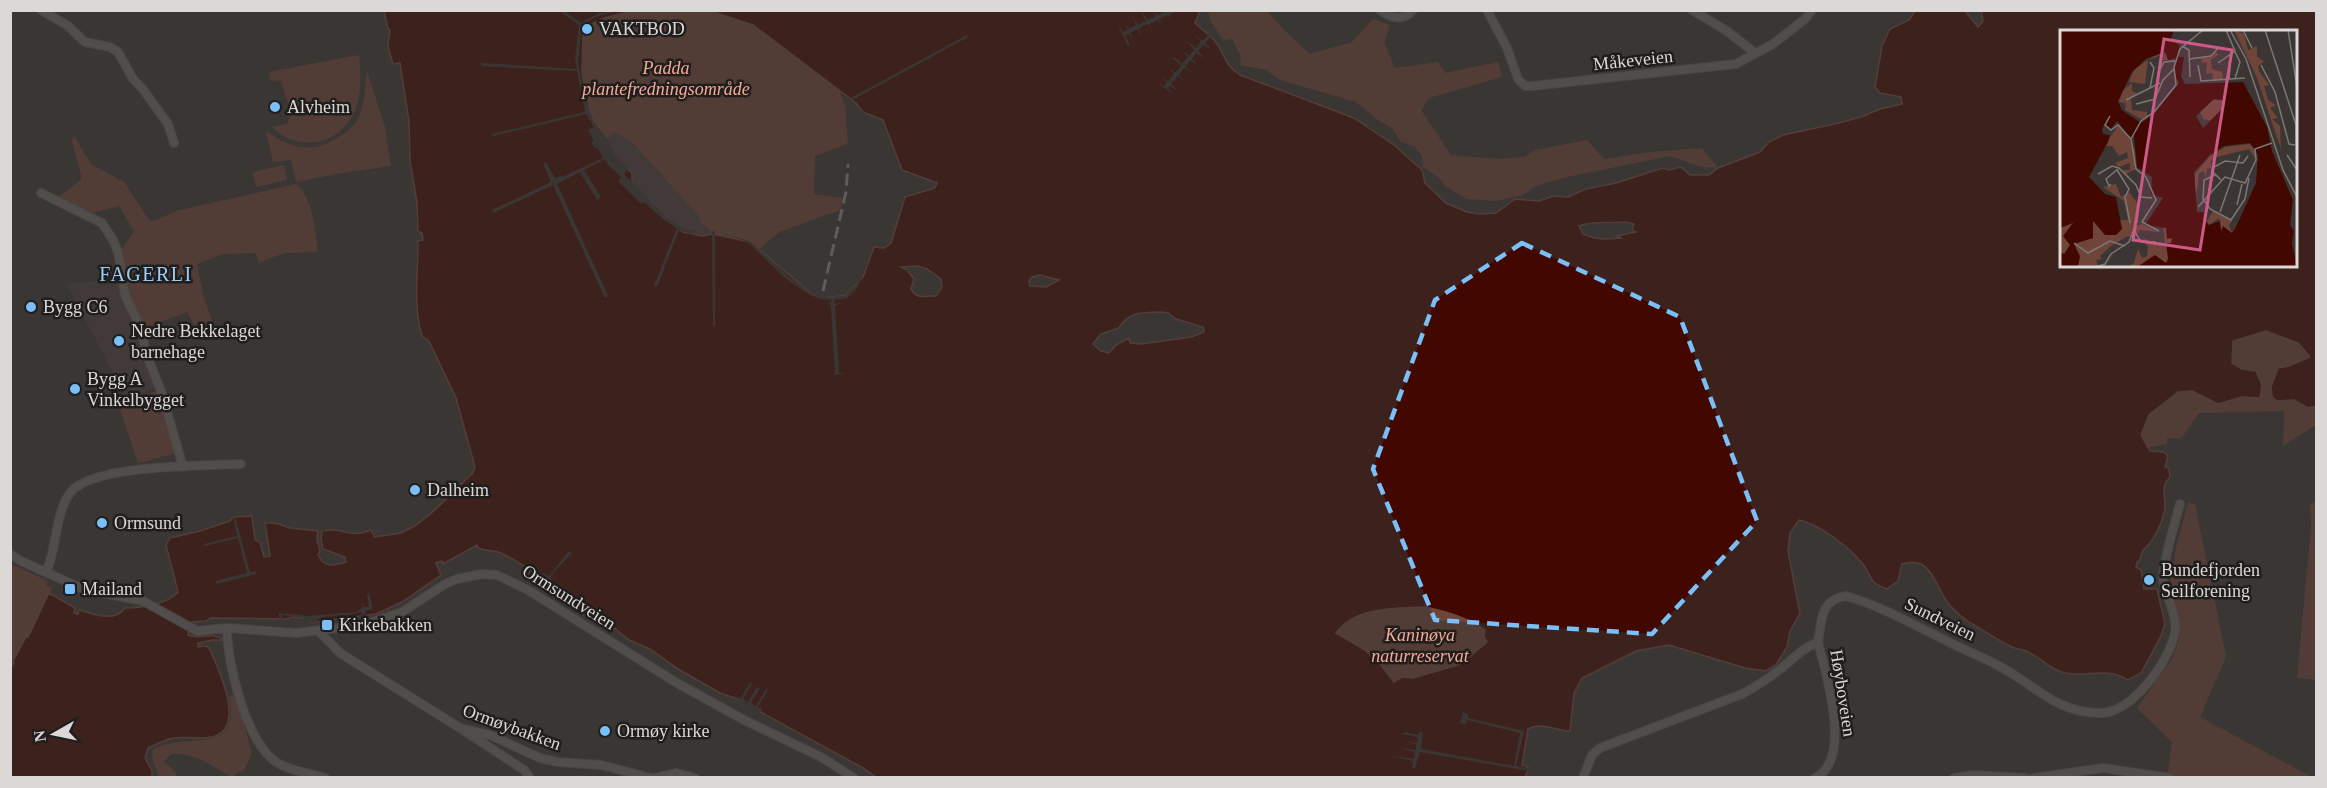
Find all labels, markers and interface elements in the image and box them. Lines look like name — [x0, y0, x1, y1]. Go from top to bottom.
place label: VAKTBOD — [599, 19, 685, 39]
marker: VAKTBOD — [580, 22, 594, 36]
inset map — [2060, 30, 2297, 267]
street label: Måkeveien — [1592, 46, 1674, 74]
park label: Padda plantefredningsområde — [580, 58, 750, 99]
place label: Alvheim — [287, 97, 350, 117]
marker: Alvheim — [268, 100, 282, 114]
district label: FAGERLI — [99, 263, 193, 285]
place label: Bygg C6 — [43, 297, 108, 317]
marker: Bygg C6 — [24, 300, 38, 314]
place label: Nedre Bekkelaget barnehage — [131, 321, 260, 362]
marker: Nedre Bekkelaget barnehage — [112, 334, 126, 348]
place label: Bygg A Vinkelbygget — [87, 369, 184, 410]
marker: Bygg A Vinkelbygget — [68, 382, 82, 396]
place label: Dalheim — [427, 480, 489, 500]
marker: Dalheim — [408, 483, 422, 497]
place label: Ormsund — [114, 513, 181, 533]
marker: Ormsund — [95, 516, 109, 530]
street label: Ormsundveien — [519, 560, 619, 634]
place label: Bundefjorden Seilforening — [2161, 560, 2260, 601]
marker: Bundefjorden Seilforening — [2142, 573, 2156, 587]
place label: Mailand — [82, 579, 142, 599]
marker: Mailand — [63, 582, 77, 596]
street label: Sundveien — [1901, 593, 1979, 645]
place label: Kirkebakken — [339, 615, 432, 635]
marker: Kirkebakken — [320, 618, 334, 632]
park label: Kaninøya naturreservat — [1371, 625, 1470, 666]
street label: Høyboveien — [1826, 648, 1860, 738]
street label: Ormøybakken — [460, 700, 564, 754]
north arrow — [24, 704, 84, 764]
place label: Ormøy kirke — [617, 721, 709, 741]
marker: Ormøy kirke — [598, 724, 612, 738]
text: N — [30, 729, 49, 743]

